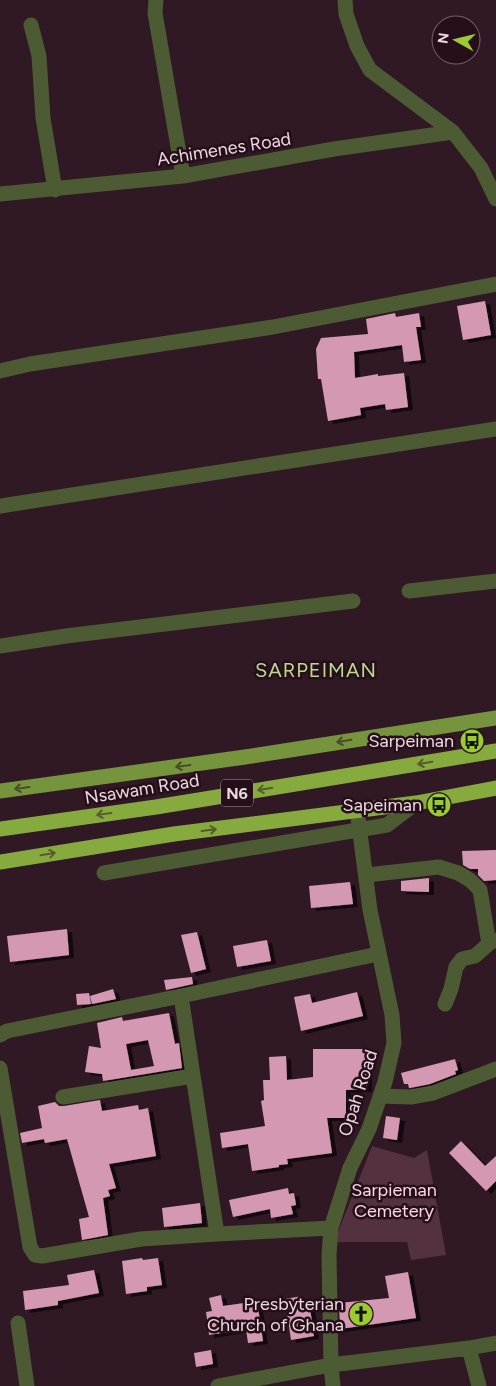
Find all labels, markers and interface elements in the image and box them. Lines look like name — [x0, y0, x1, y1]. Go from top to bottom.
north arrow — [431, 15, 481, 65]
text: N — [434, 32, 453, 45]
street label: Achimenes Road — [155, 128, 293, 170]
district label: SARPEIMAN — [255, 658, 377, 682]
bus stop icon: Sarpeiman — [459, 728, 485, 754]
place label: Sarpeiman — [369, 730, 454, 752]
one-way arrow — [336, 737, 352, 747]
one-way arrow — [418, 758, 434, 768]
one-way arrow — [176, 761, 192, 771]
street label: Nsawam Road — [83, 769, 201, 809]
road number: N6 — [221, 780, 253, 806]
one-way arrow — [15, 783, 31, 793]
one-way arrow — [257, 784, 273, 794]
bus stop icon: Sapeiman — [426, 792, 452, 818]
place label: Sapeiman — [343, 794, 422, 816]
one-way arrow — [97, 809, 113, 819]
one-way arrow — [200, 825, 216, 835]
one-way arrow — [40, 849, 56, 859]
street label: Opah Road — [334, 1047, 382, 1139]
park label: Sarpieman Cemetery — [351, 1179, 437, 1222]
place label: Presbyterian Church of Ghana — [207, 1293, 344, 1336]
church icon: Presbyterian Church of Ghana — [348, 1301, 374, 1327]

